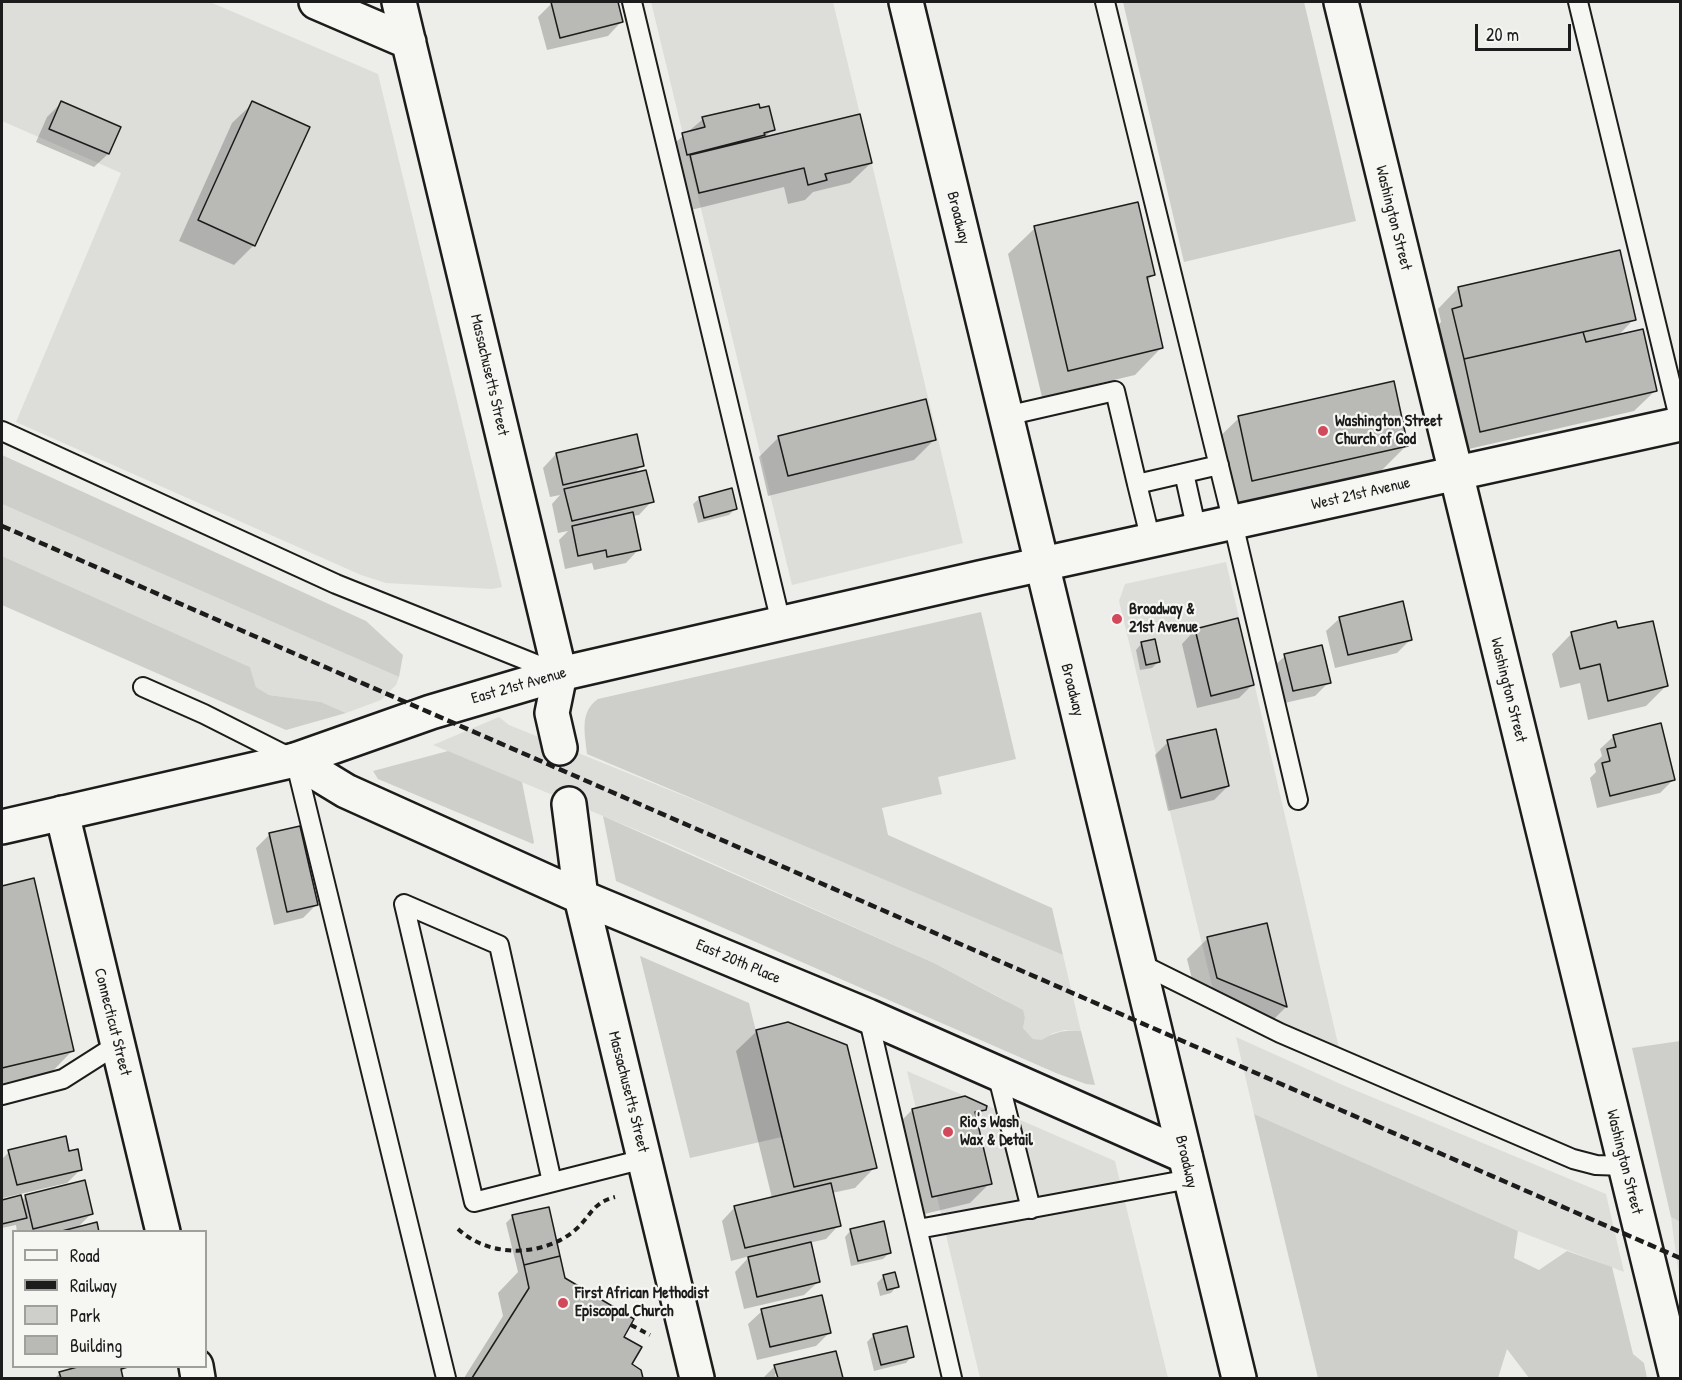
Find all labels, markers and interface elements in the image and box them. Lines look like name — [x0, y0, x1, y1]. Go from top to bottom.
scale bar — [1478, 12, 1574, 50]
text: 20 m — [1486, 22, 1519, 47]
street label: Washington Street — [1371, 164, 1415, 272]
street label: Broadway — [942, 190, 974, 246]
street label: Massachusetts Street — [466, 312, 512, 438]
place label: Washington Street Church of God — [1335, 412, 1442, 450]
marker: Washington Street Church of God — [1316, 424, 1330, 438]
street label: West 21st Avenue — [1310, 473, 1412, 515]
place label: Broadway & 21st Avenue — [1129, 600, 1198, 638]
marker: Broadway & 21st Avenue — [1110, 612, 1124, 626]
street label: Washington Street — [1486, 636, 1530, 744]
street label: Broadway — [1056, 662, 1088, 718]
street label: East 21st Avenue — [469, 663, 569, 709]
street label: East 20th Place — [693, 936, 783, 988]
street label: Connecticut Street — [89, 966, 135, 1078]
street label: Massachusetts Street — [604, 1029, 652, 1155]
street label: Washington Street — [1602, 1108, 1646, 1216]
place label: Rio's Wash Wax & Detail — [960, 1113, 1033, 1151]
marker: Rio's Wash Wax & Detail — [941, 1125, 955, 1139]
street label: Broadway — [1171, 1134, 1201, 1190]
legend — [12, 1230, 207, 1368]
text: Road — [70, 1243, 100, 1268]
text: Railway — [70, 1273, 117, 1298]
place label: First African Methodist Episcopal Church — [575, 1284, 709, 1322]
marker: First African Methodist Episcopal Church — [556, 1296, 570, 1310]
text: Park — [70, 1303, 100, 1328]
text: Building — [70, 1333, 122, 1358]

